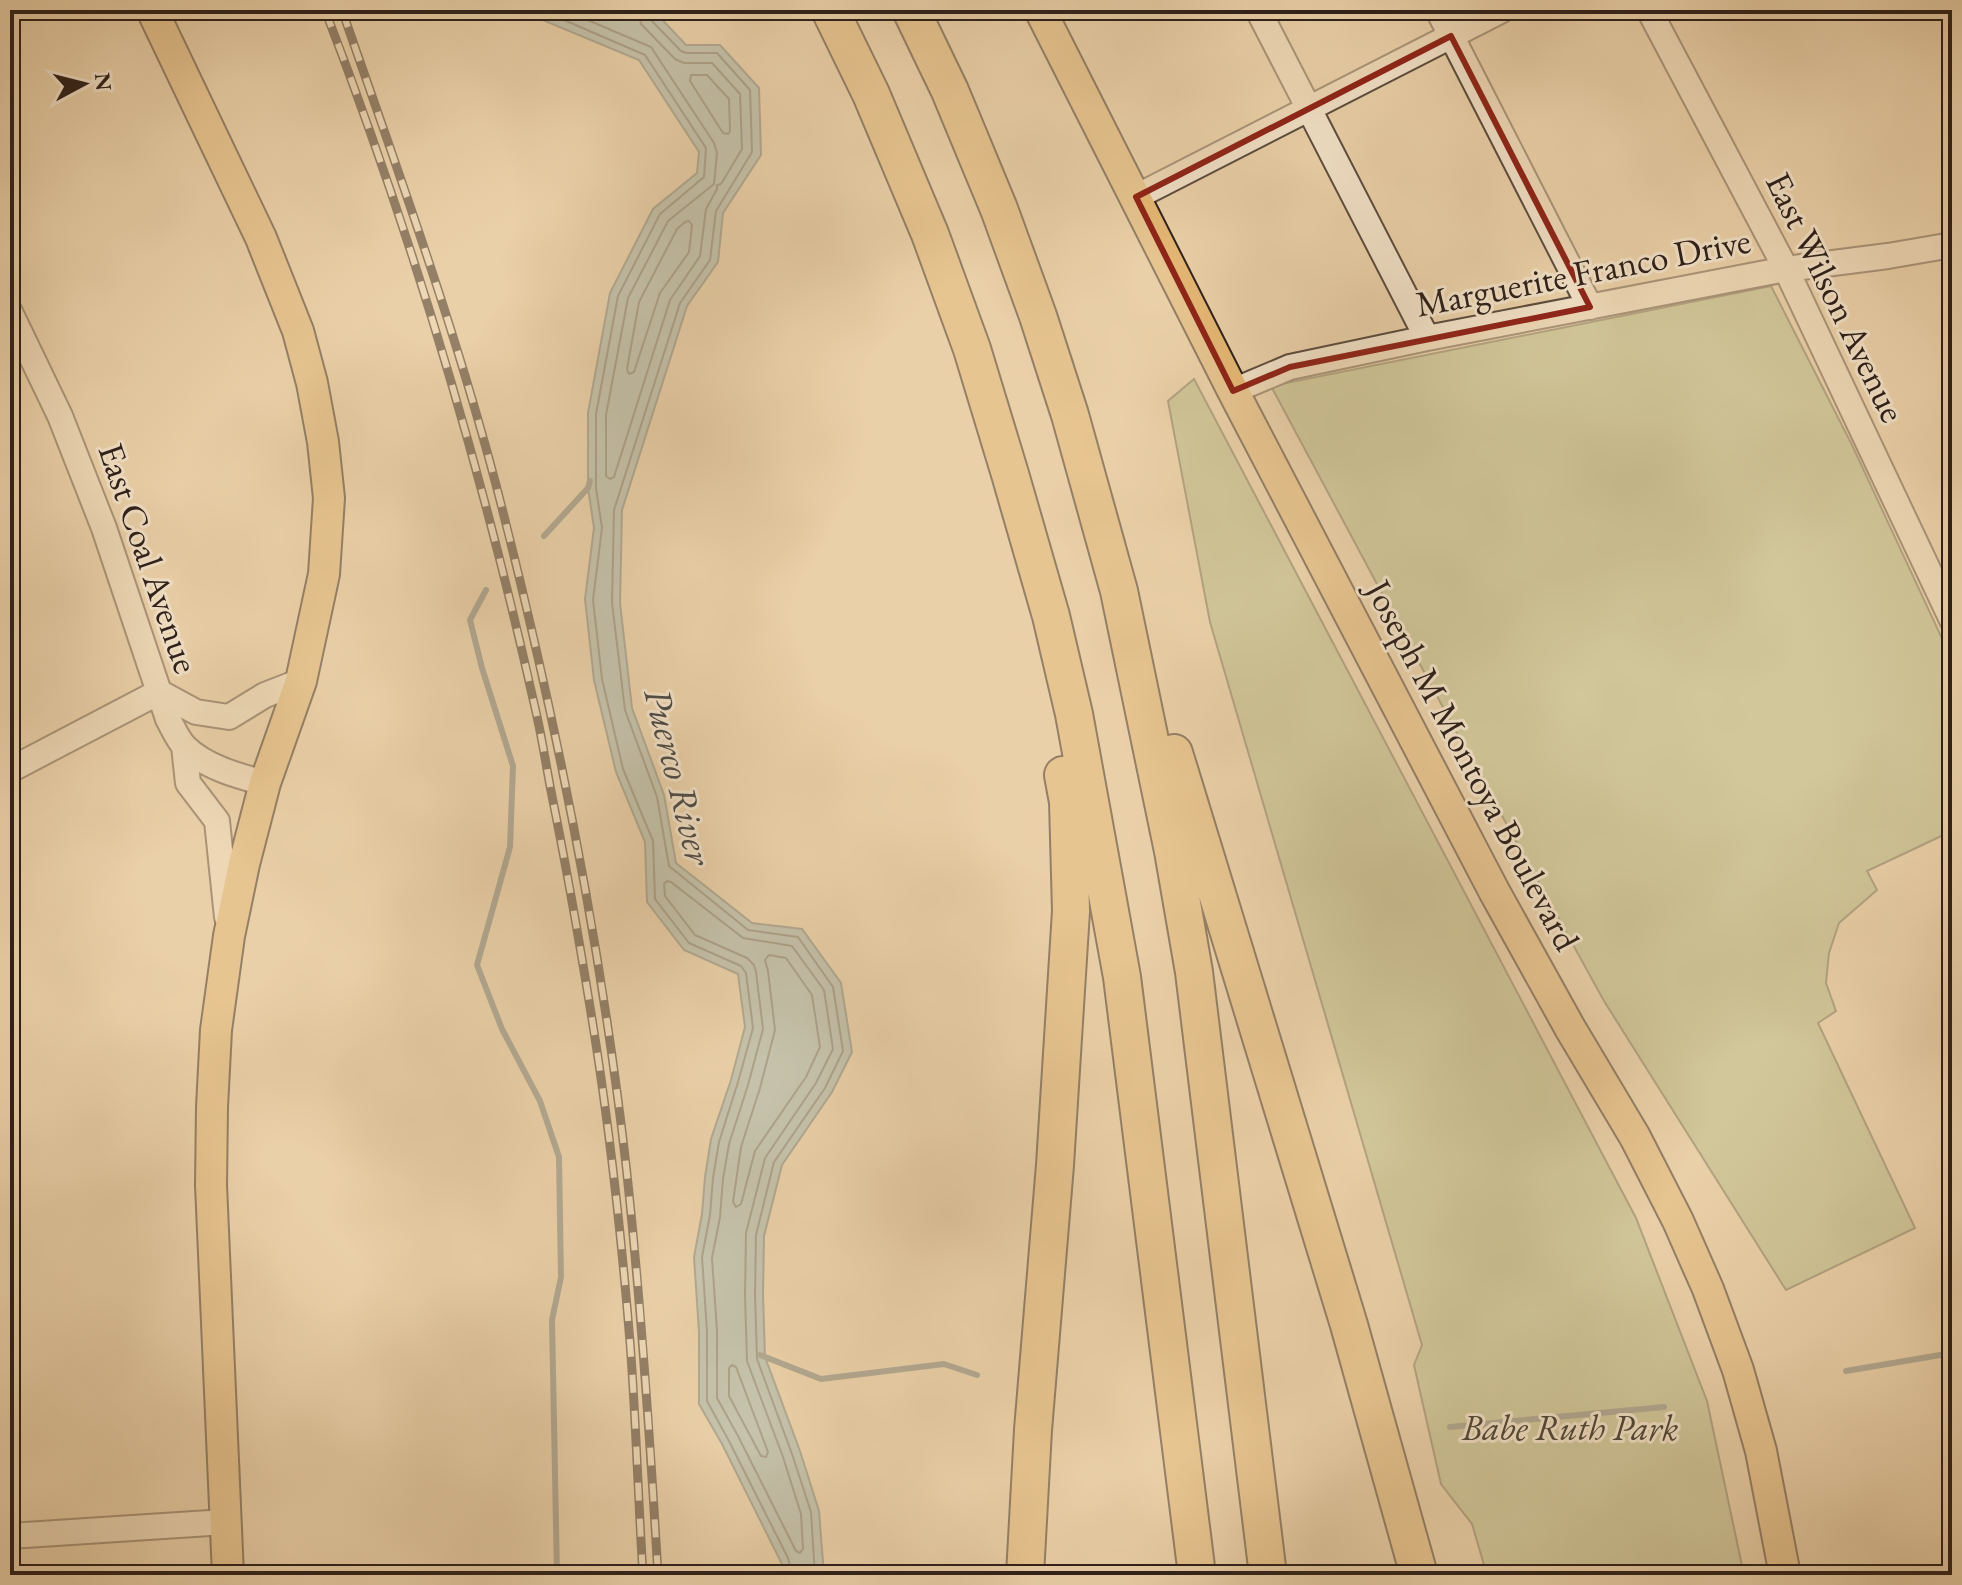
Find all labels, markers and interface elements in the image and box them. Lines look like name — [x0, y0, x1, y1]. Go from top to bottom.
north arrow — [44, 44, 124, 124]
text: N — [88, 71, 119, 92]
street label: East Wilson Avenue — [1755, 164, 1917, 430]
street label: Marguerite Franco Drive — [1412, 217, 1754, 327]
street label: East Coal Avenue — [88, 437, 210, 679]
street label: Joseph M Montoya Boulevard — [1354, 569, 1591, 959]
water label: Puerco River — [633, 682, 725, 871]
park label: Babe Ruth Park — [1461, 1404, 1678, 1451]

